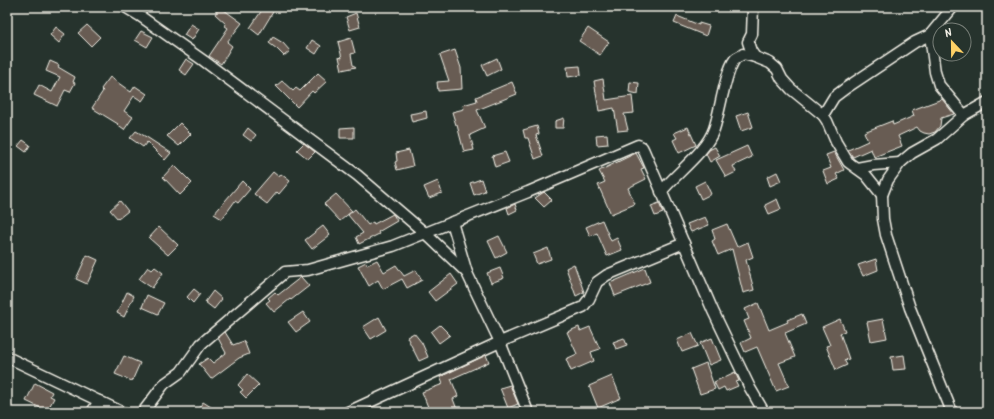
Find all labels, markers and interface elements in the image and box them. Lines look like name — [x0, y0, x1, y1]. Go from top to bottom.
north arrow — [932, 22, 972, 62]
text: N — [942, 24, 955, 43]

